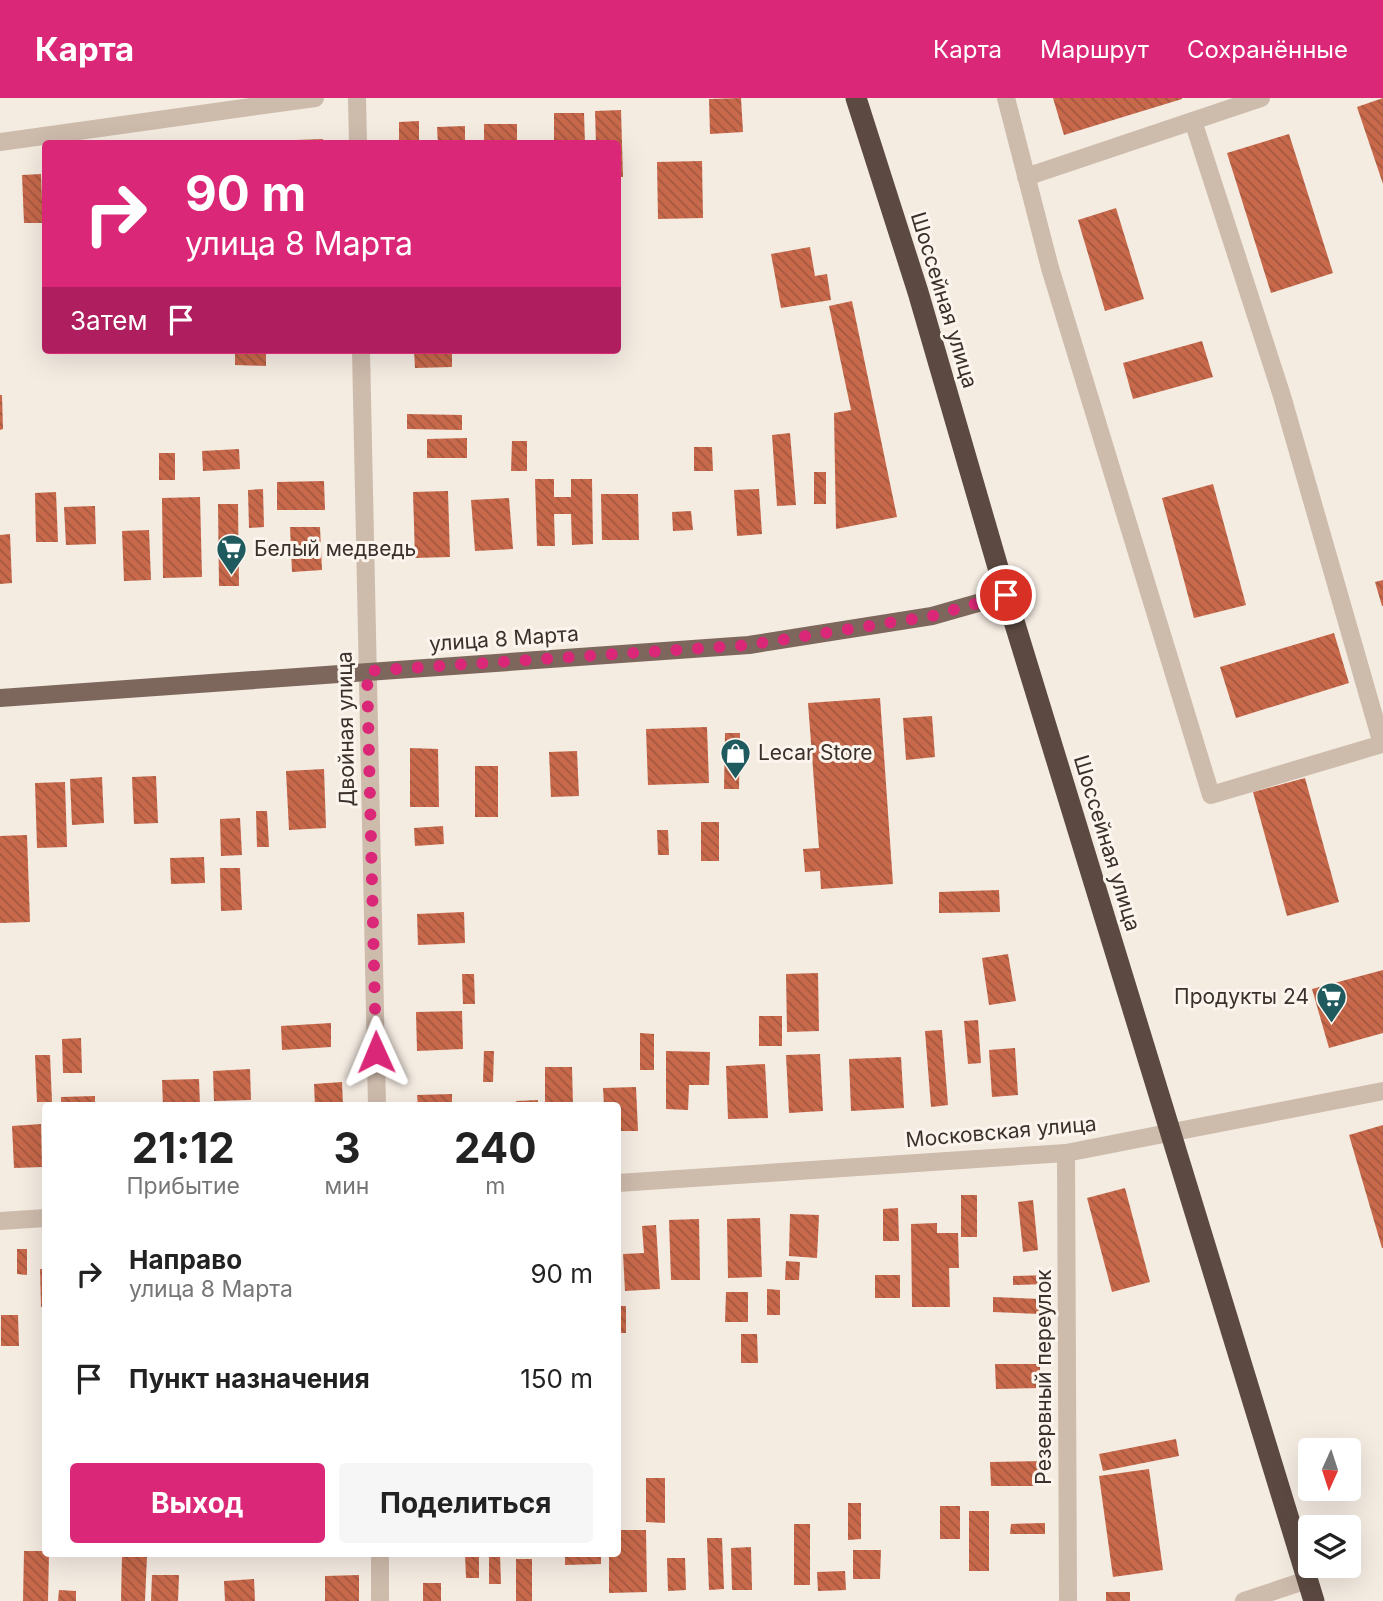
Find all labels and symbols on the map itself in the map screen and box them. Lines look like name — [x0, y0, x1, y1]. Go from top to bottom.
street label: Шоссейная улица — [906, 209, 983, 391]
supermarket icon: Белый медведь — [214, 532, 248, 576]
place label: Белый медведь — [254, 536, 416, 561]
pin — [976, 565, 1036, 625]
street label: улица 8 Марта — [428, 621, 579, 656]
street label: Двойная улица — [332, 651, 359, 807]
shop icon: Lecar Store — [718, 736, 752, 780]
place label: Lecar Store — [758, 740, 872, 765]
street label: Шоссейная улица — [1069, 752, 1146, 934]
supermarket icon: Продукты 24 — [1315, 980, 1349, 1024]
place label: Продукты 24 — [1174, 984, 1309, 1009]
position arrow — [339, 1015, 413, 1089]
street label: Московская улица — [905, 1111, 1097, 1152]
street label: Резервный переулок — [1031, 1269, 1056, 1485]
north arrow — [1298, 1438, 1362, 1502]

